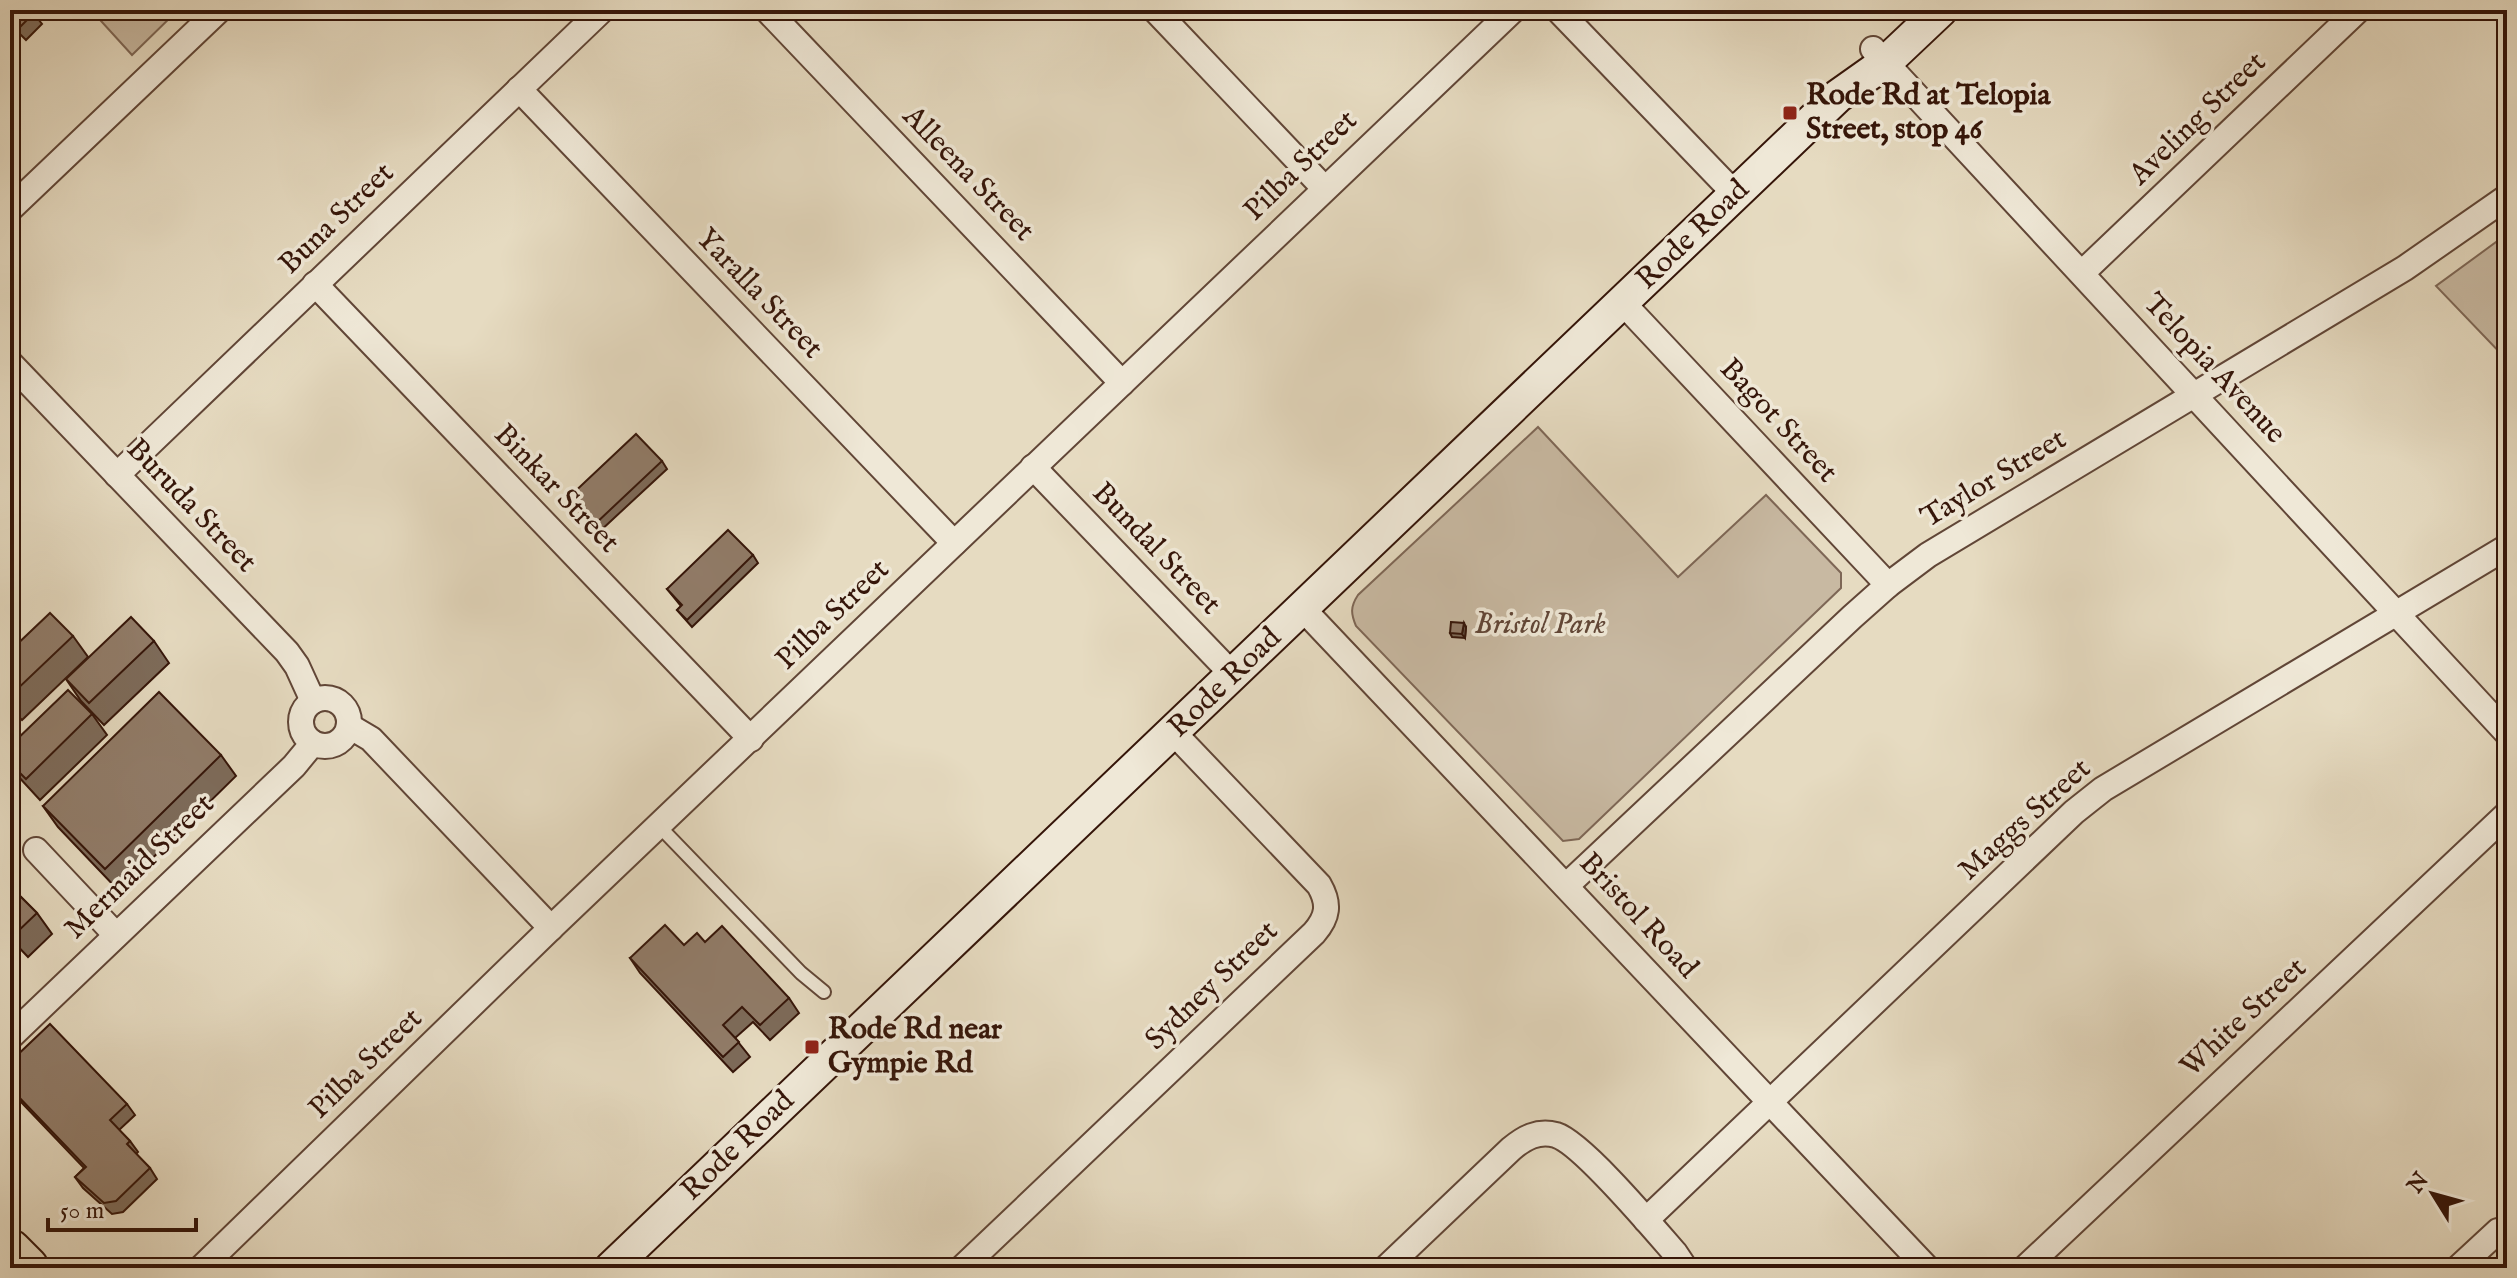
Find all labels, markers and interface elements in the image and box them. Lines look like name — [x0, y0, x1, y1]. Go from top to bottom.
street label: Aveling Street — [2121, 44, 2275, 195]
place label: Rode Rd at Telopia Street, stop 46 — [1806, 77, 2052, 149]
street label: Alleena Street — [893, 97, 1042, 250]
street label: Pilba Street — [1236, 102, 1366, 230]
marker: Rode Rd at Telopia Street, stop 46 — [1781, 104, 1799, 122]
street label: Buna Street — [271, 155, 403, 283]
street label: Rode Road — [1628, 171, 1758, 298]
street label: Yaralla Street — [687, 221, 831, 367]
street label: Telopia Avenue — [2134, 286, 2294, 452]
street label: Bagot Street — [1711, 351, 1845, 491]
street label: Binkar Street — [485, 416, 627, 562]
street label: Taylor Street — [1914, 421, 2074, 537]
street label: Buruda Street — [118, 431, 264, 581]
street label: Bundal Street — [1083, 475, 1229, 623]
street label: Pilba Street — [768, 551, 898, 679]
park label: Bristol Park — [1474, 606, 1606, 644]
street label: Rode Road — [1160, 619, 1290, 746]
street label: Maggs Street — [1951, 751, 2099, 889]
street label: Mermaid Street — [57, 786, 223, 948]
street label: Bristol Road — [1570, 845, 1707, 988]
street label: Sydney Street — [1137, 913, 1287, 1059]
street label: White Street — [2173, 950, 2315, 1086]
street label: Pilba Street — [301, 1000, 431, 1128]
place label: Rode Rd near Gympie Rd — [828, 1011, 1003, 1083]
marker: Rode Rd near Gympie Rd — [803, 1038, 821, 1056]
street label: Rode Road — [673, 1082, 803, 1209]
north arrow — [2393, 1154, 2473, 1234]
text: N — [2401, 1167, 2436, 1200]
scale bar — [48, 1182, 196, 1232]
text: 50 m — [60, 1196, 104, 1227]

